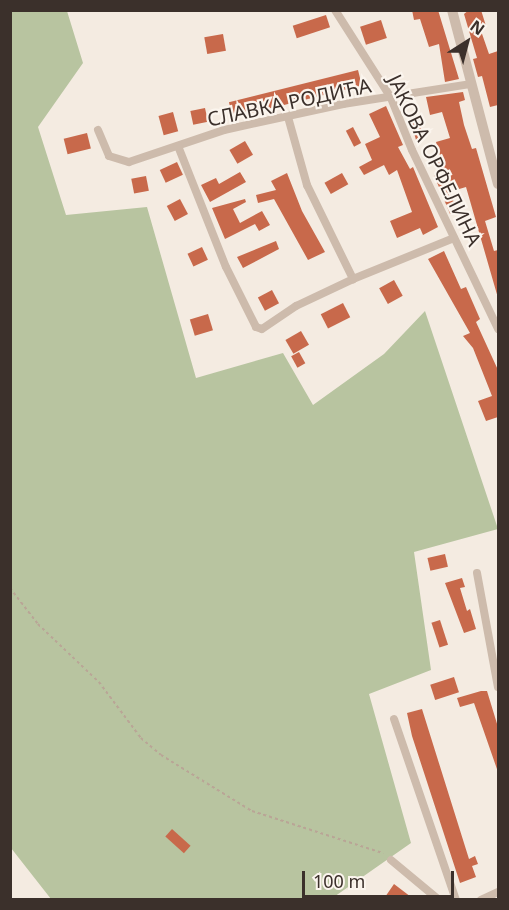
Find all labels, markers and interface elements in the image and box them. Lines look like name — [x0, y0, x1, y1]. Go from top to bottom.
north arrow — [437, 12, 497, 72]
text: N — [466, 15, 489, 40]
street label: ЈАКОВА ОРФЕЛИНА — [383, 70, 487, 250]
street label: СЛАВКА РОДИЋА — [205, 73, 373, 131]
scale bar — [305, 859, 456, 897]
text: 100 m — [313, 869, 365, 893]

